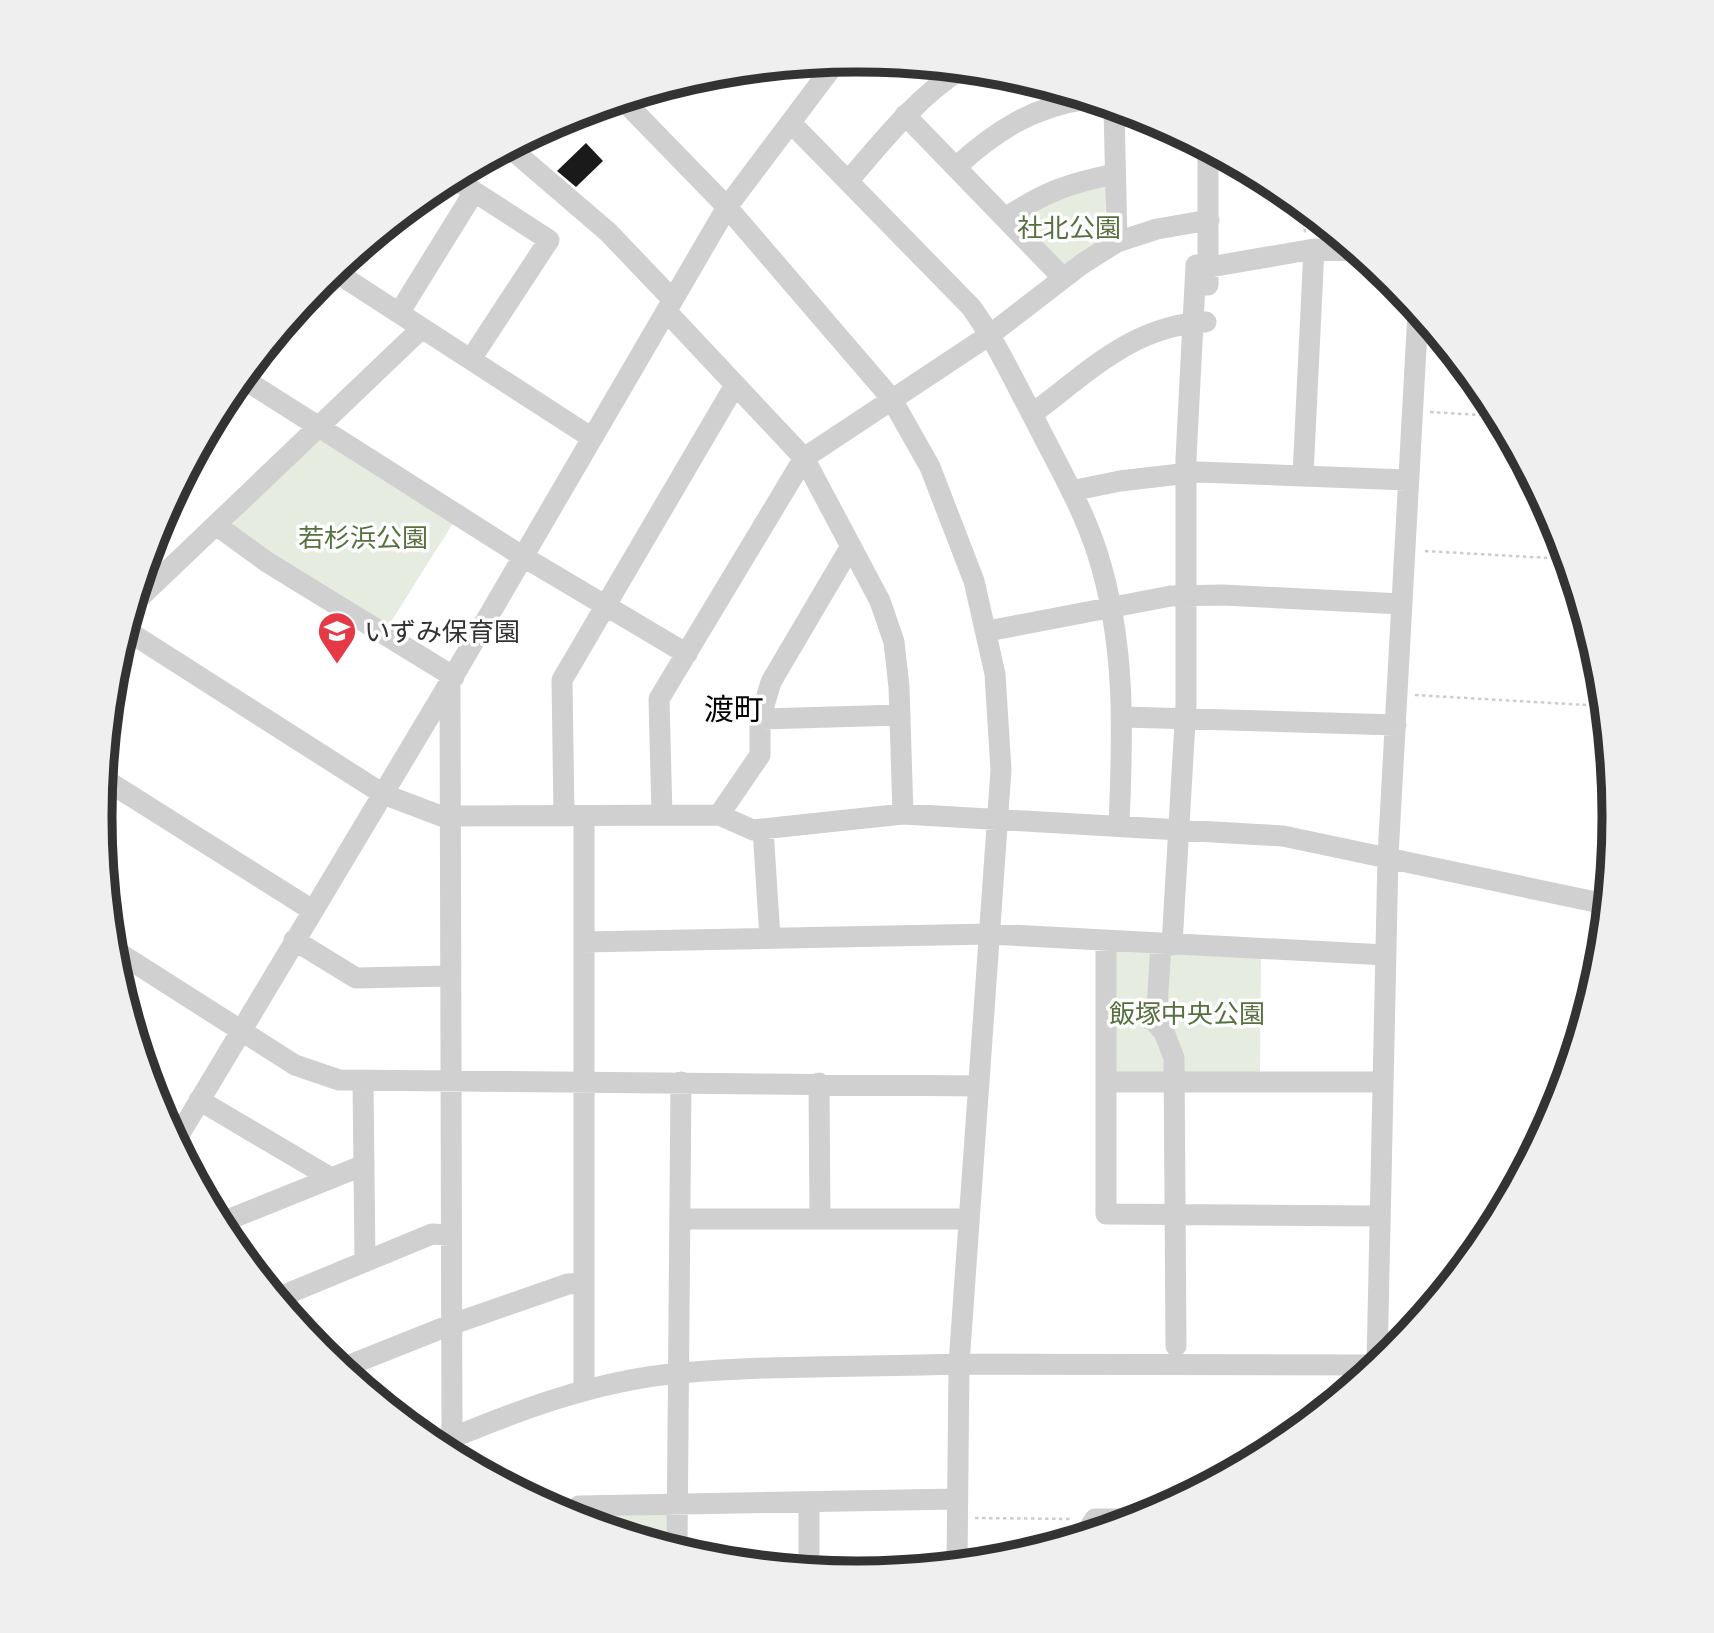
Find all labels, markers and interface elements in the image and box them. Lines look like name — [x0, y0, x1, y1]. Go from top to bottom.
park label: 社北公園 — [1017, 211, 1121, 244]
park label: 若杉浜公園 — [298, 521, 428, 554]
school or university icon: いずみ保育園 — [316, 610, 358, 665]
place label: いずみ保育園 — [364, 615, 520, 648]
district label: 渡町 — [704, 689, 764, 728]
park label: 飯塚中央公園 — [1109, 997, 1265, 1030]

